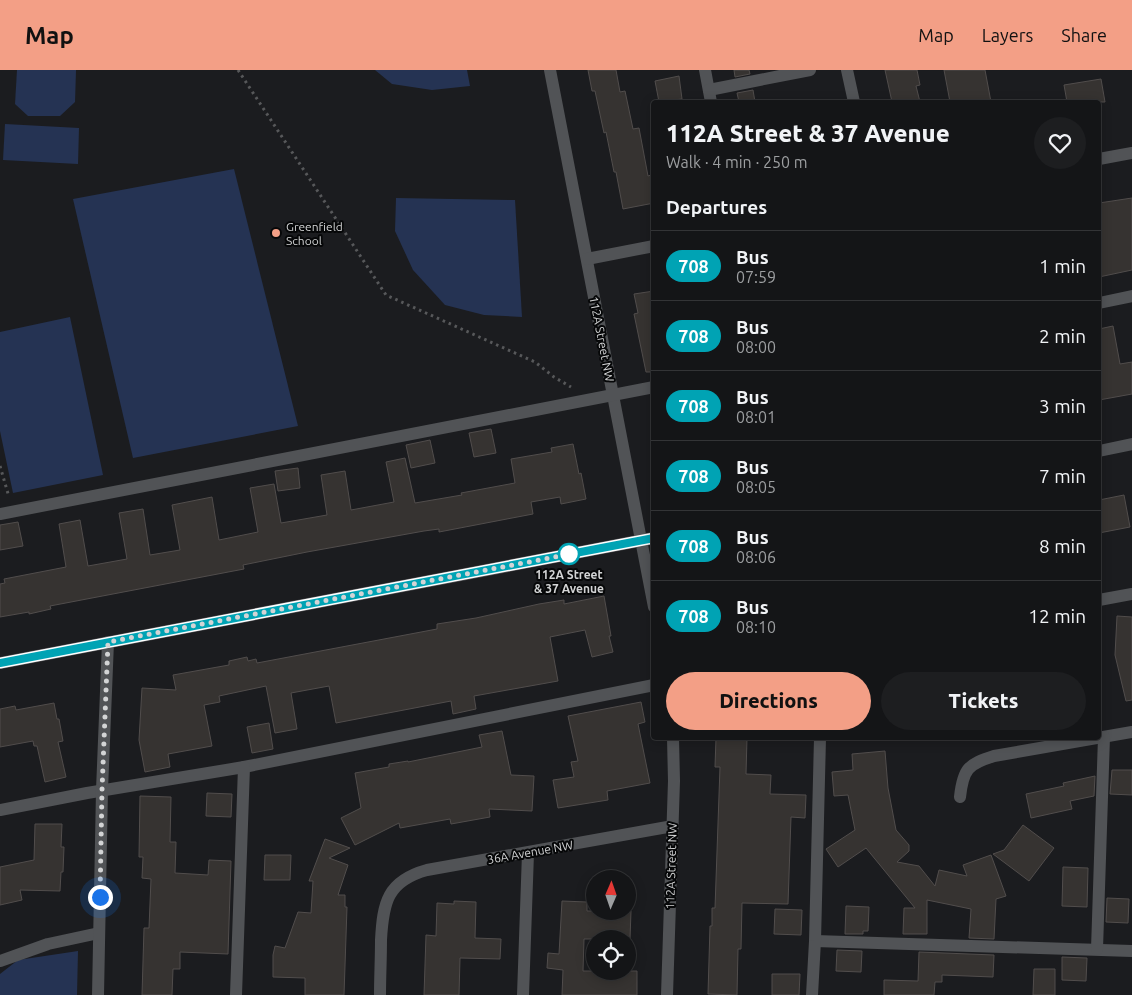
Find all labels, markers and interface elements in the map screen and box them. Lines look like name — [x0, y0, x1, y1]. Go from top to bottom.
text: Map — [25, 22, 74, 49]
text: Map — [918, 25, 954, 45]
text: Layers — [982, 25, 1033, 45]
text: Share — [1061, 25, 1107, 45]
button: heart — [1034, 117, 1086, 169]
text: 112A Street & 37 Avenue — [666, 120, 950, 147]
text: Walk · 4 min · 250 m — [666, 153, 808, 171]
text: Departures — [666, 196, 767, 218]
place label: Greenfield School — [286, 220, 343, 247]
marker: Greenfield School — [270, 227, 282, 239]
text: Bus — [736, 246, 769, 268]
text: 1 min — [1039, 255, 1086, 277]
text: 708 — [678, 256, 709, 276]
text: 07:59 — [736, 268, 776, 286]
street label: 112A Street NW — [587, 295, 617, 383]
text: Bus — [736, 316, 769, 338]
text: 2 min — [1039, 325, 1086, 347]
text: 708 — [678, 326, 709, 346]
text: 08:00 — [736, 338, 776, 356]
text: Bus — [736, 386, 769, 408]
text: 3 min — [1039, 395, 1086, 417]
text: 708 — [678, 396, 709, 416]
text: 08:01 — [736, 408, 776, 426]
text: Bus — [736, 456, 769, 478]
text: 7 min — [1039, 465, 1086, 487]
text: 708 — [678, 466, 709, 486]
text: 08:05 — [736, 478, 776, 496]
text: Bus — [736, 526, 769, 548]
text: 8 min — [1039, 535, 1086, 557]
text: 708 — [678, 536, 709, 556]
marker: 112A Street & 37 Avenue — [558, 543, 580, 565]
text: 08:06 — [736, 548, 776, 566]
place label: 112A Street & 37 Avenue — [534, 568, 604, 595]
text: Bus — [736, 596, 769, 618]
text: 12 min — [1028, 605, 1086, 627]
text: 708 — [678, 606, 709, 626]
text: 08:10 — [736, 618, 776, 636]
button: Directions — [666, 672, 871, 730]
button: Tickets — [881, 672, 1086, 730]
street label: 112A Street NW — [663, 822, 679, 910]
street label: 36A Avenue NW — [486, 838, 574, 866]
north arrow — [586, 870, 636, 920]
map controls — [586, 870, 636, 980]
your location — [88, 885, 113, 910]
button: locate — [586, 930, 636, 980]

